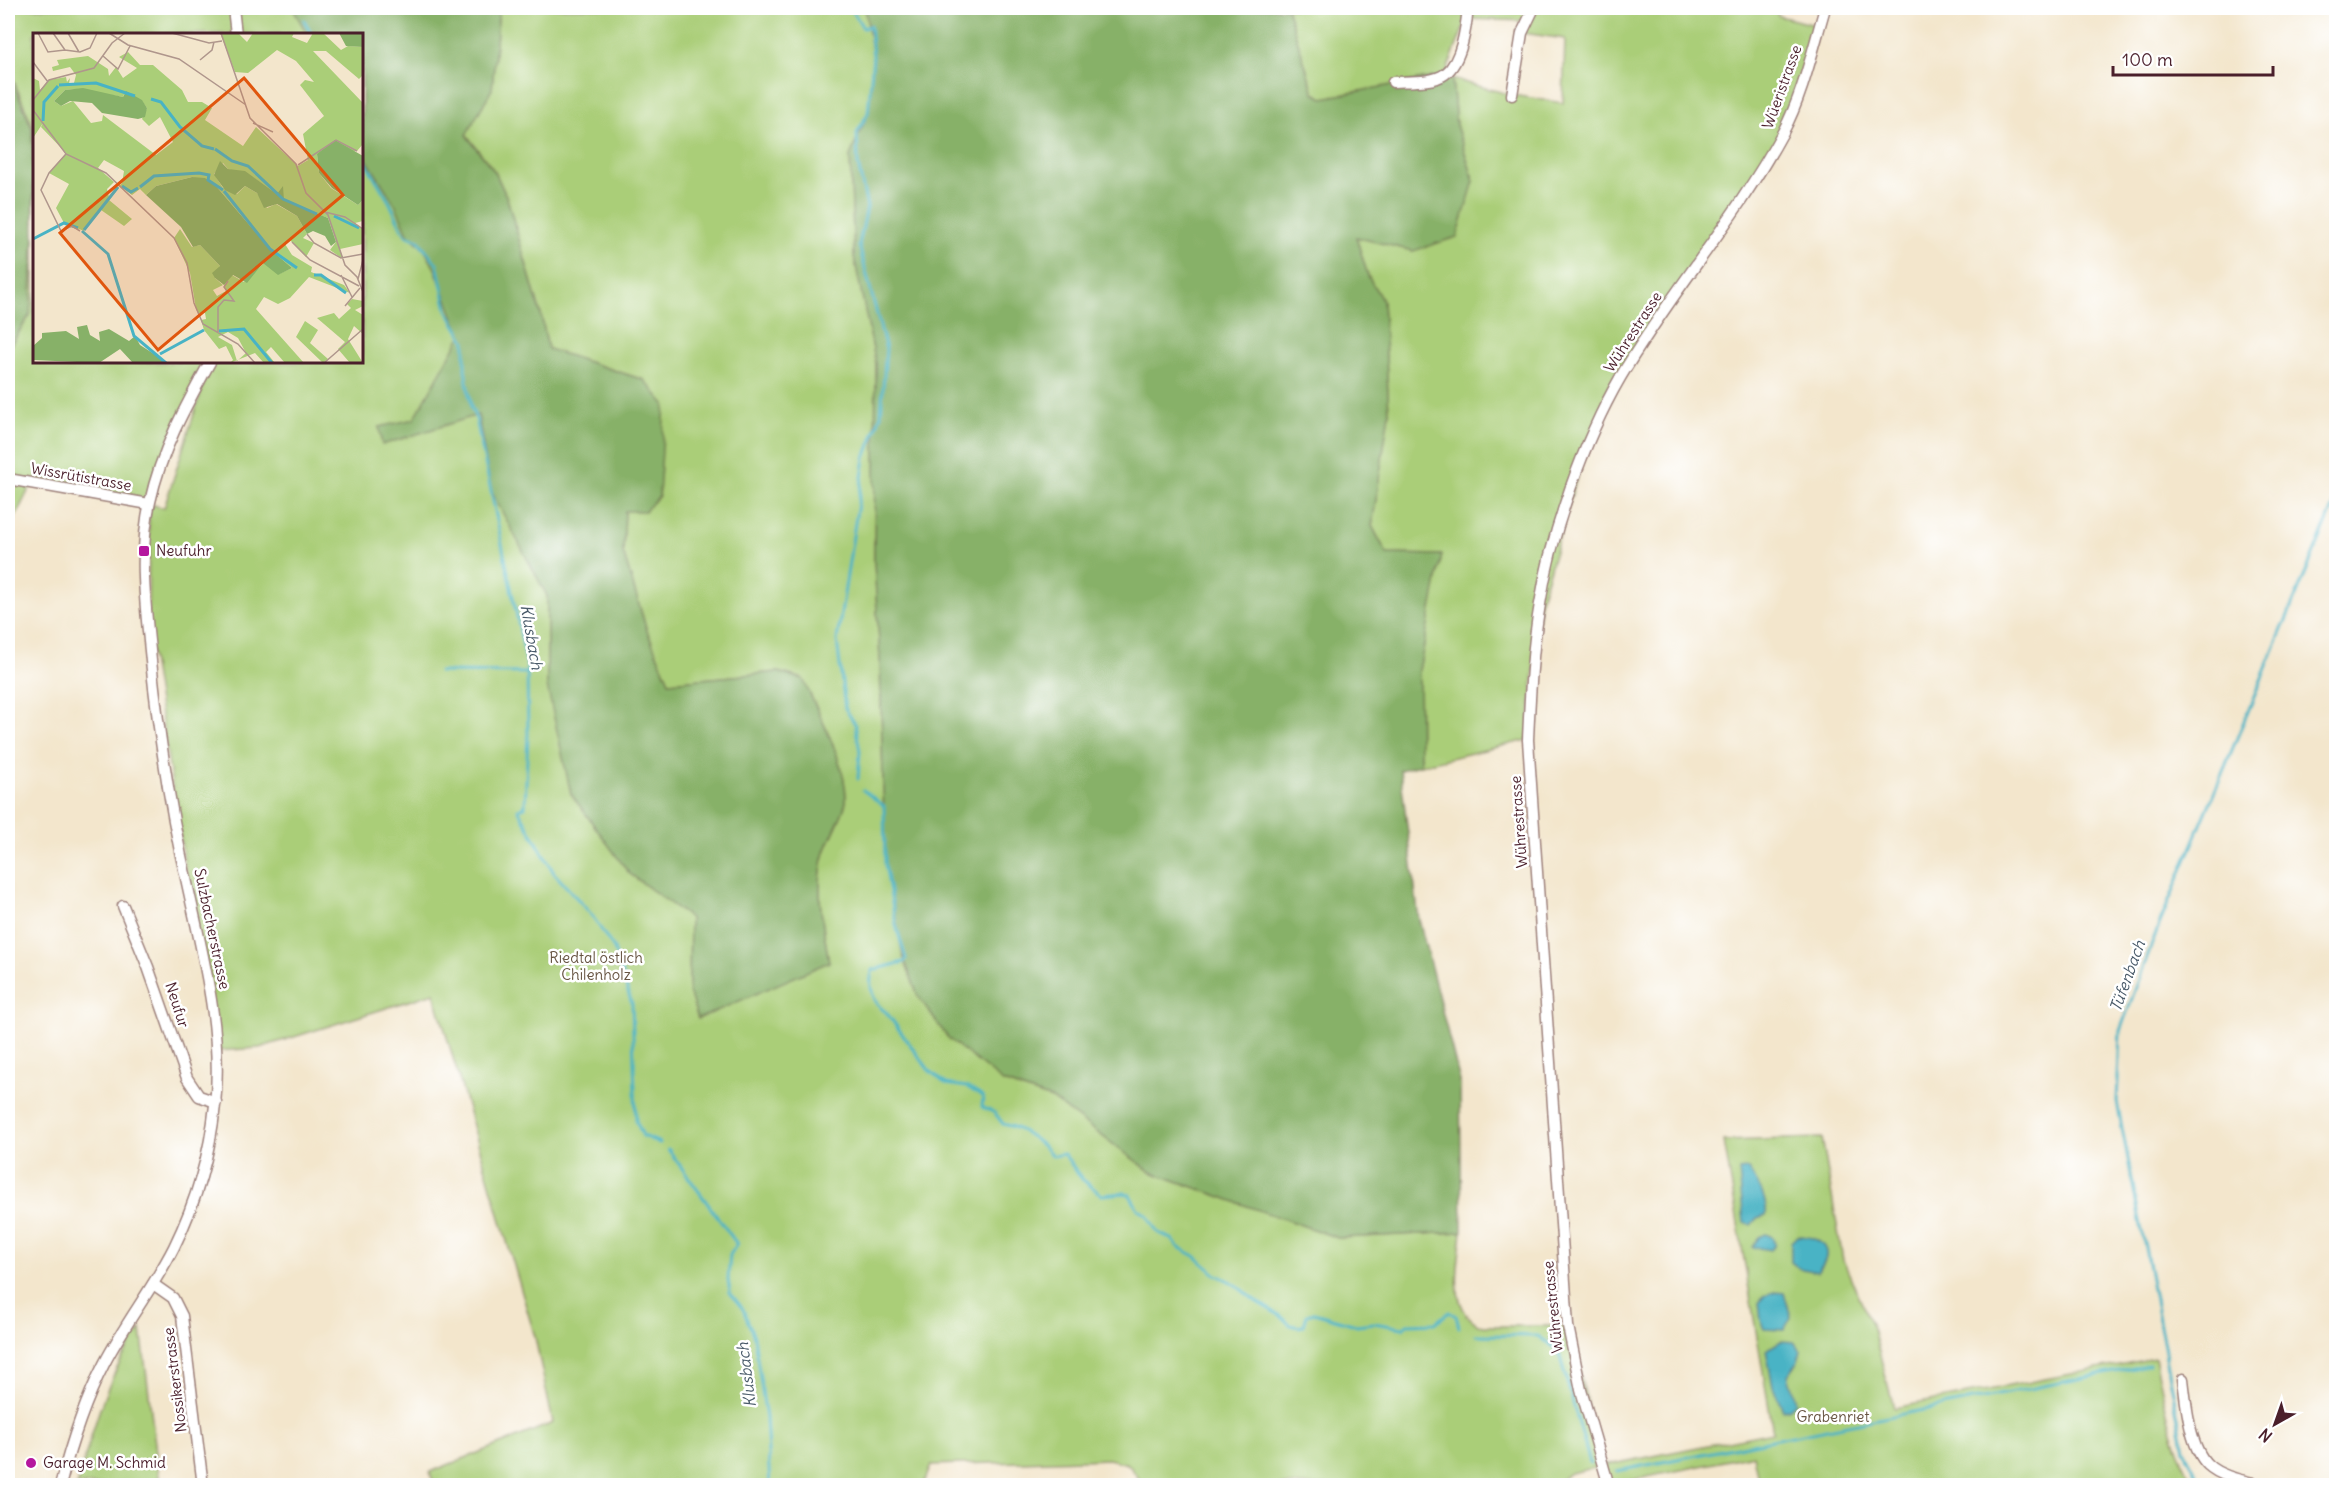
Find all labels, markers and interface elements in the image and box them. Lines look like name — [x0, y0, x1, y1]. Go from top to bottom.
inset map — [33, 33, 363, 363]
scale bar — [2113, 39, 2274, 77]
street label: Wüeristrasse — [1758, 42, 1805, 131]
text: 100 m — [2122, 48, 2173, 71]
street label: Wührestrasse — [1599, 288, 1666, 376]
street label: Wissrütistrasse — [29, 458, 133, 495]
place label: Neufuhr — [156, 541, 212, 560]
marker: Neufuhr — [137, 544, 151, 558]
water label: Klusbach — [516, 603, 548, 672]
street label: Wührestrasse — [1506, 775, 1531, 869]
street label: Sulzbacherstrasse — [190, 867, 235, 991]
water label: Tüfenbach — [2105, 937, 2149, 1014]
park label: Riedtal östlich Chilenholz — [549, 948, 643, 984]
street label: Neufur — [161, 980, 194, 1030]
street label: Wührestrasse — [1538, 1260, 1567, 1354]
street label: Nossikerstrasse — [159, 1327, 190, 1434]
water label: Klusbach — [732, 1341, 760, 1409]
north arrow — [2245, 1394, 2305, 1454]
park label: Grabenriet — [1796, 1407, 1870, 1426]
text: N — [2255, 1424, 2276, 1447]
place label: Garage M. Schmid — [43, 1453, 166, 1472]
marker: Garage M. Schmid — [24, 1456, 38, 1470]

